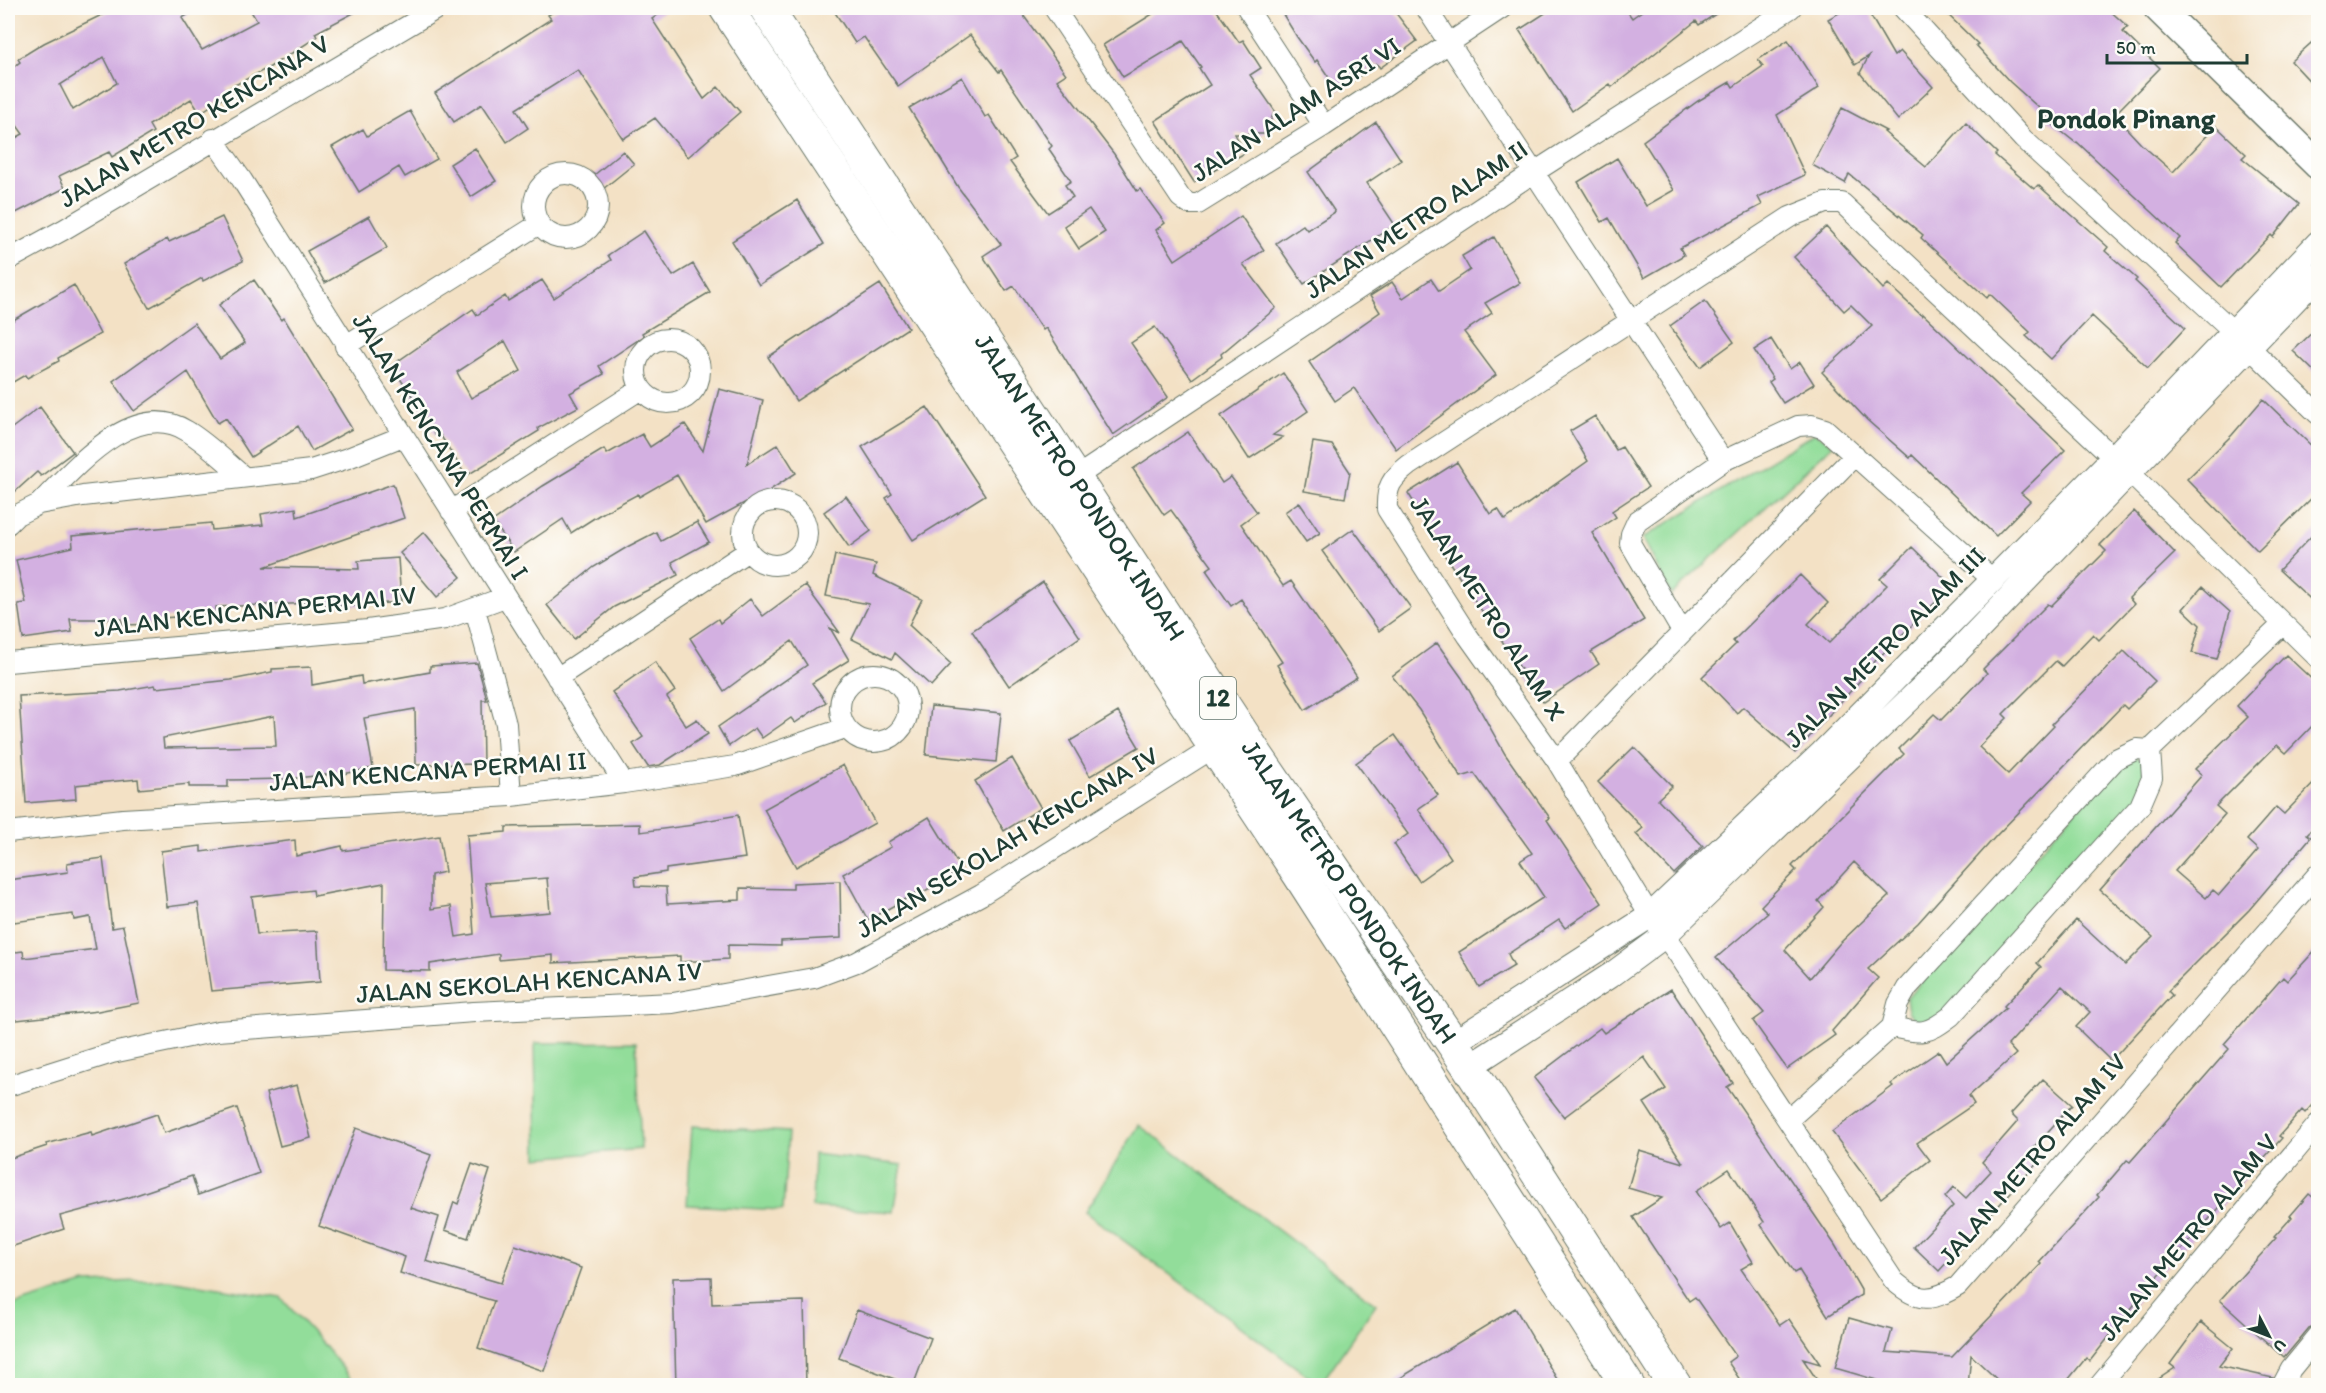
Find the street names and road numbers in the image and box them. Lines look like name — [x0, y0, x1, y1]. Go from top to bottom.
street label: JALAN METRO KENCANA V — [53, 28, 335, 214]
street label: JALAN ALAM ASRI VI — [1185, 29, 1407, 189]
street label: JALAN METRO ALAM II — [1298, 132, 1534, 306]
street label: JALAN KENCANA PERMAI I — [346, 307, 536, 585]
street label: JALAN METRO PONDOK INDAH — [968, 327, 1193, 647]
street label: JALAN METRO ALAM X — [1403, 489, 1573, 727]
street label: JALAN METRO ALAM III — [1778, 540, 1992, 754]
street label: JALAN KENCANA PERMAI IV — [92, 578, 418, 644]
road number: 12 — [1200, 677, 1236, 719]
street label: JALAN METRO PONDOK INDAH — [1235, 734, 1464, 1050]
street label: JALAN SEKOLAH KENCANA IV — [850, 739, 1164, 945]
street label: JALAN KENCANA PERMAI II — [268, 744, 588, 798]
street label: JALAN SEKOLAH KENCANA IV — [355, 954, 703, 1010]
street label: JALAN METRO ALAM IV — [1931, 1046, 2133, 1272]
street label: JALAN METRO ALAM V — [2092, 1127, 2284, 1347]

